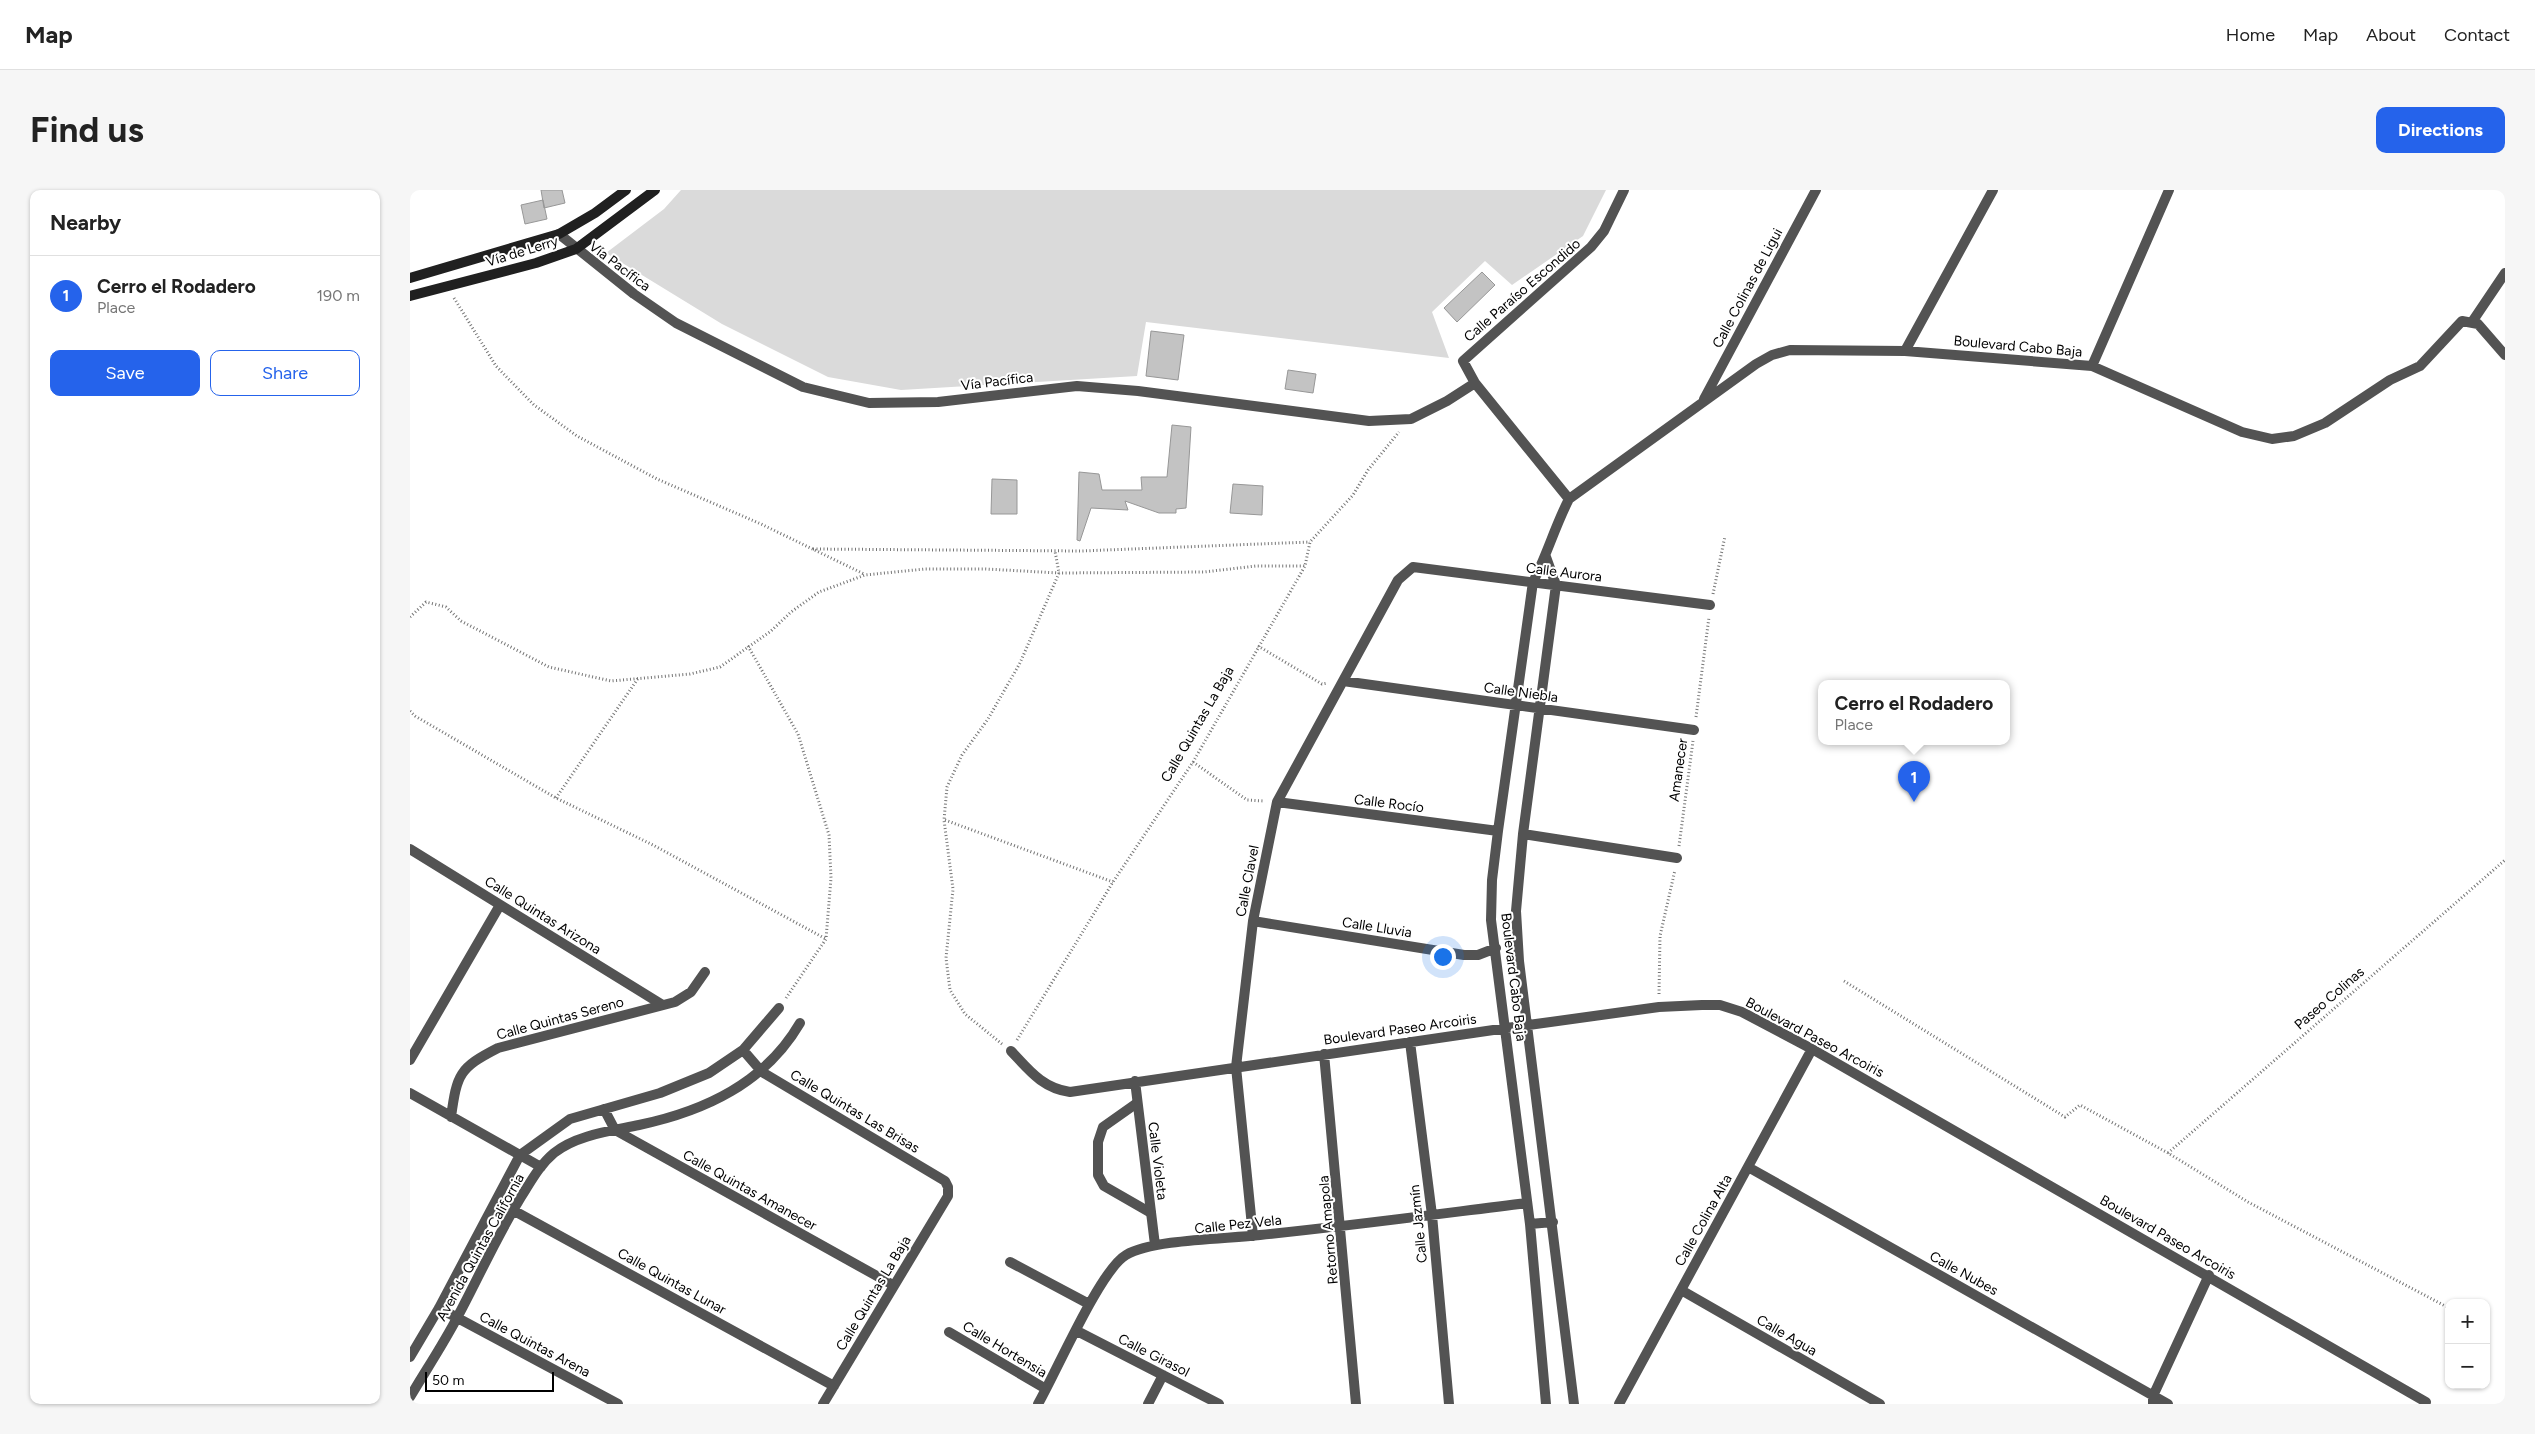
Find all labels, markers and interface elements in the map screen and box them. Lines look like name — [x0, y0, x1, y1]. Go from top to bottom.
text: Map — [25, 20, 73, 49]
text: Home — [2226, 24, 2275, 46]
text: Map — [2303, 24, 2338, 46]
text: About — [2366, 24, 2416, 46]
text: Contact — [2444, 24, 2510, 46]
button: Directions — [2376, 107, 2505, 153]
text: Find us — [30, 109, 144, 151]
text: Nearby — [50, 210, 121, 235]
street label: Calle Colinas de Ligui — [1709, 225, 1786, 351]
street label: Vía de Lerry — [484, 232, 561, 271]
street label: Calle Paraíso Escondido — [1461, 235, 1584, 346]
street label: Vía Pacífica — [586, 238, 654, 295]
text: Cerro el Rodadero — [97, 275, 256, 298]
text: 1 — [63, 286, 69, 305]
text: 190 m — [317, 286, 360, 305]
text: Place — [97, 298, 135, 317]
street label: Boulevard Cabo Baja — [1953, 332, 2083, 361]
button: Save — [50, 350, 200, 396]
button: Share — [210, 350, 360, 396]
street label: Vía Pacífica — [960, 369, 1034, 394]
street label: Calle Aurora — [1525, 559, 1603, 586]
street label: Calle Quintas La Baja — [1157, 663, 1238, 785]
street label: Calle Niebla — [1483, 679, 1559, 706]
popup — [1818, 680, 2010, 745]
text: Cerro el Rodadero — [1835, 692, 1993, 715]
text: Place — [1835, 715, 1873, 734]
street label: Amanecer — [1666, 737, 1691, 803]
pin: 1 — [1898, 761, 1930, 802]
street label: Calle Rocío — [1353, 791, 1425, 816]
street label: Calle Clavel — [1232, 844, 1263, 918]
street label: Calle Quintas Arizona — [481, 873, 604, 958]
street label: Boulevard Cabo Baja — [1497, 912, 1530, 1042]
street label: Calle Lluvia — [1341, 914, 1413, 941]
your location — [1430, 944, 1456, 970]
street label: Paseo Colinas — [2291, 963, 2368, 1033]
street label: Calle Quintas Sereno — [495, 993, 626, 1044]
street label: Boulevard Paseo Arcoiris — [1743, 994, 1887, 1081]
street label: Boulevard Paseo Arcoiris — [1323, 1010, 1478, 1049]
street label: Calle Quintas Las Brisas — [787, 1066, 922, 1157]
street label: Calle Violeta — [1144, 1121, 1171, 1201]
street label: Calle Quintas Amanecer — [680, 1146, 820, 1235]
street label: Avenida Quintas California — [433, 1171, 528, 1324]
street label: Calle Colina Alta — [1671, 1171, 1736, 1269]
street label: Retorno Amapola — [1315, 1175, 1342, 1285]
street label: Calle Jazmín — [1406, 1184, 1431, 1264]
street label: Boulevard Paseo Arcoiris — [2097, 1192, 2239, 1283]
street label: Calle Pez Vela — [1194, 1211, 1282, 1238]
street label: Calle Quintas La Baja — [832, 1233, 914, 1354]
street label: Calle Quintas Lunar — [615, 1245, 729, 1318]
street label: Calle Nubes — [1927, 1248, 2001, 1299]
map controls — [2445, 1299, 2490, 1389]
button: + — [2445, 1299, 2490, 1344]
street label: Calle Quintas Arena — [476, 1308, 593, 1381]
street label: Calle Agua — [1753, 1311, 1820, 1360]
street label: Calle Hortensia — [959, 1318, 1050, 1381]
street label: Calle Girasol — [1115, 1330, 1192, 1381]
button: − — [2445, 1344, 2490, 1389]
scale bar — [425, 1369, 554, 1392]
text: 50 m — [432, 1372, 464, 1389]

